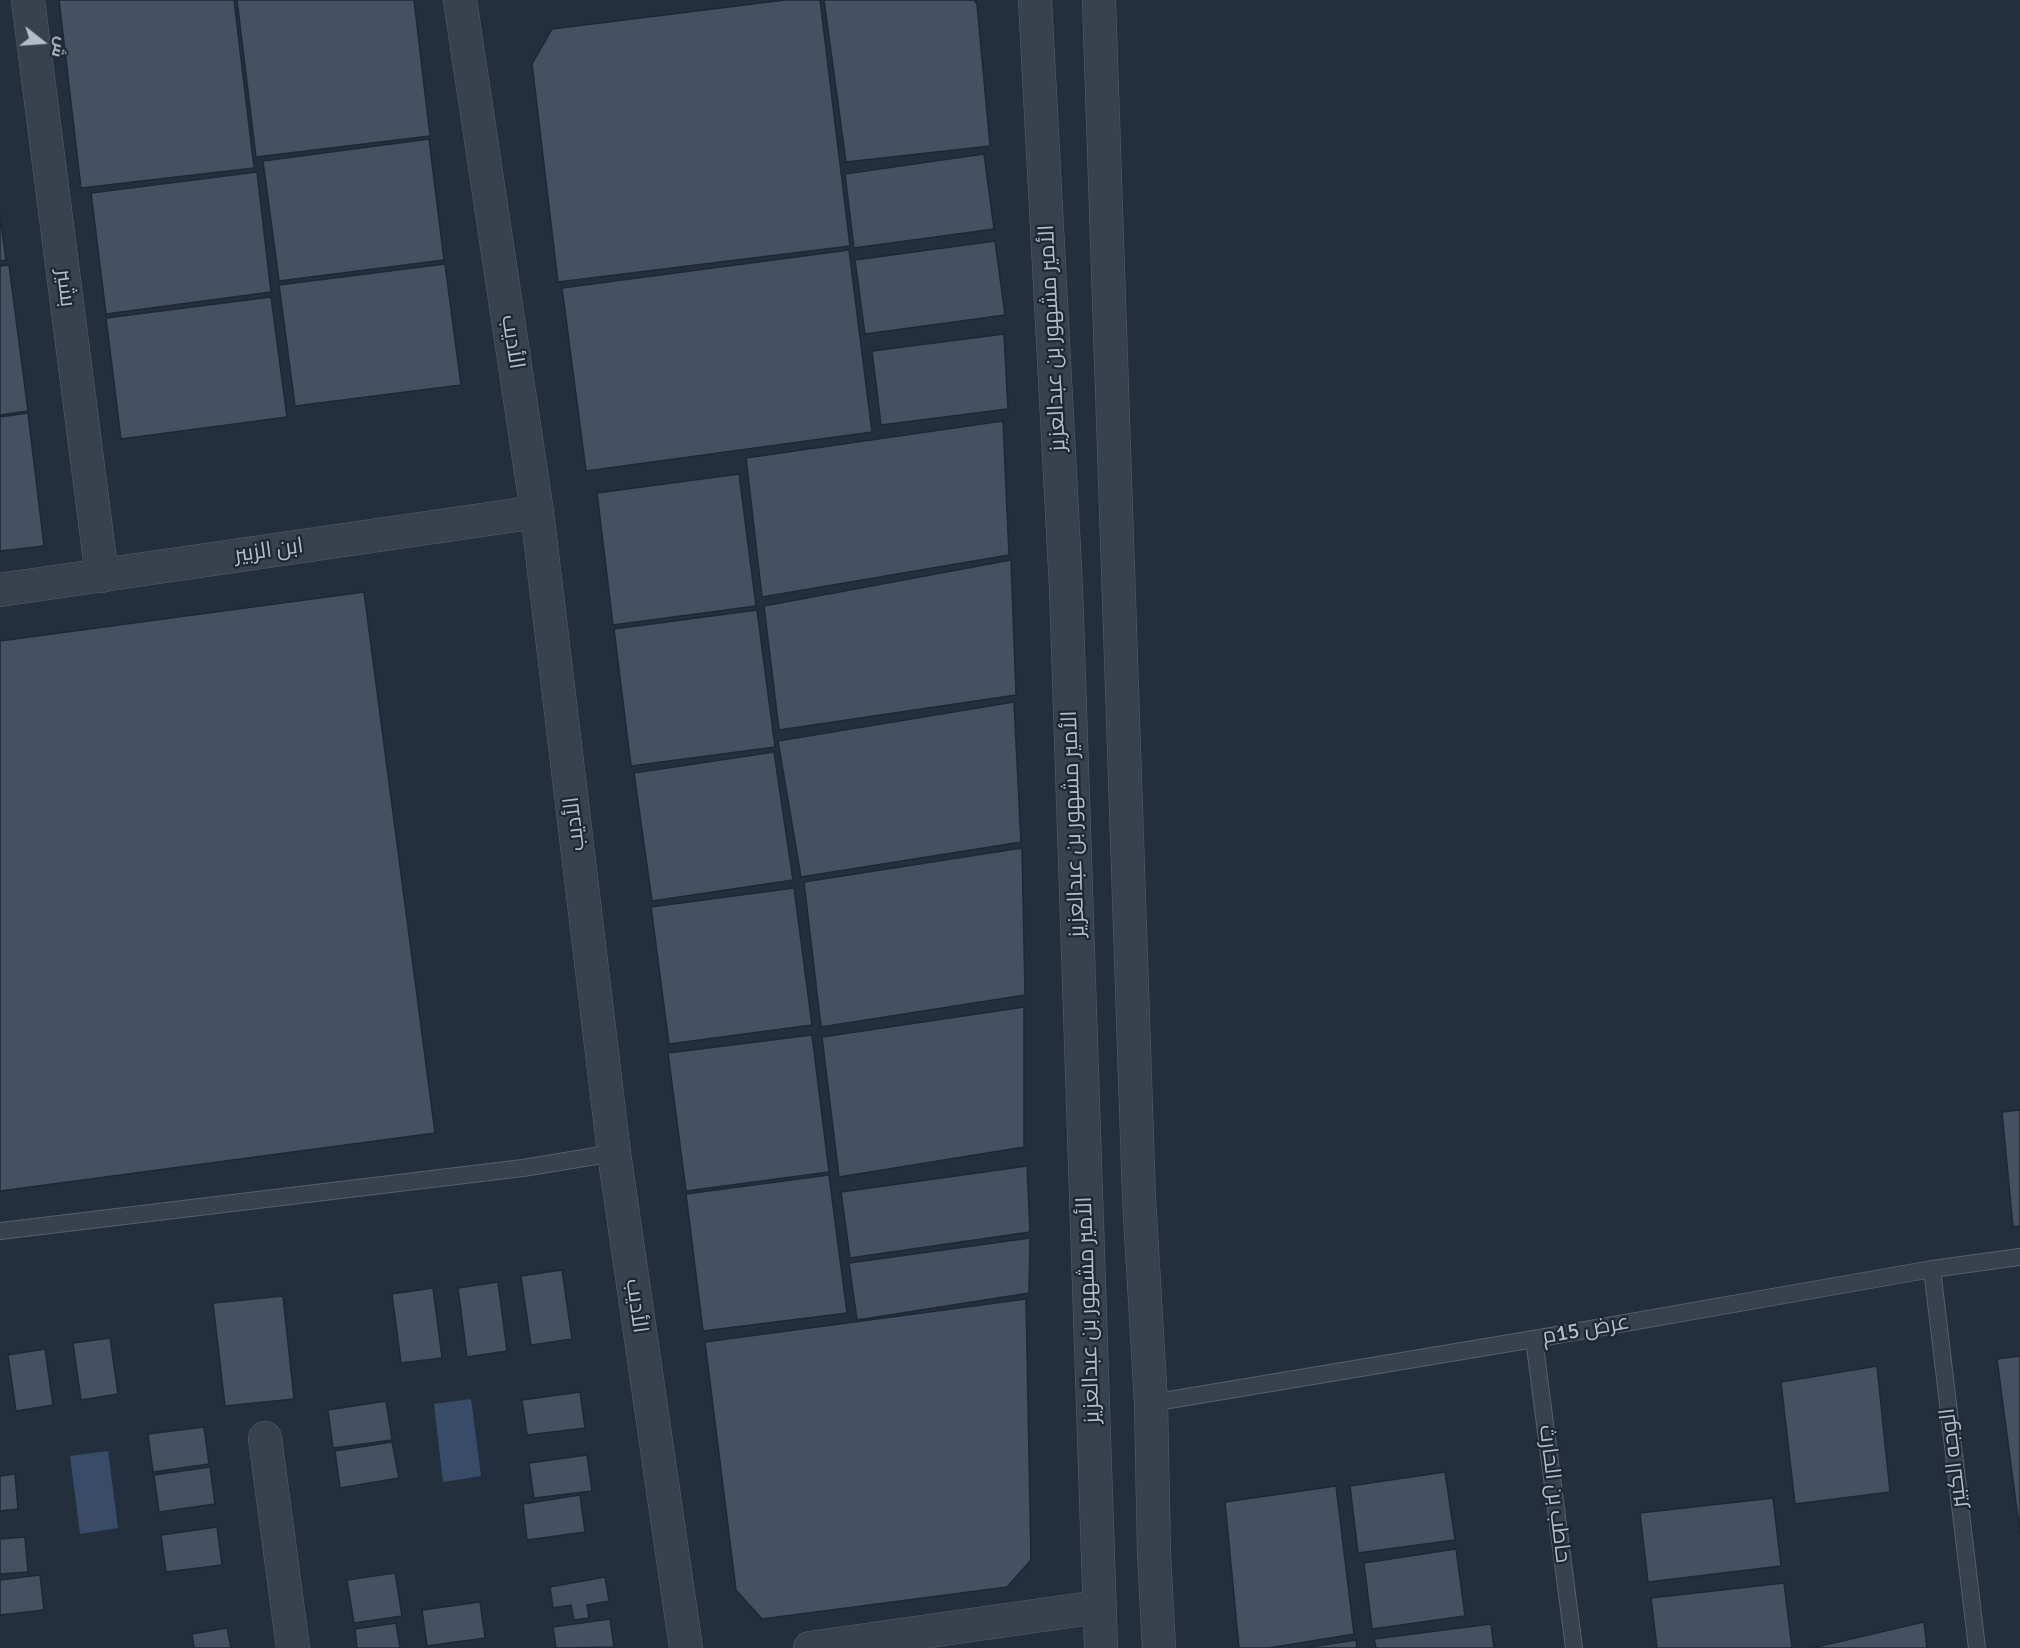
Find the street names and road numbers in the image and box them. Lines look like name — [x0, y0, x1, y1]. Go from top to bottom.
street label: الأمير مشهور بن عبدالعزيز — [1034, 224, 1072, 452]
street label: بشير — [50, 268, 80, 308]
street label: الأديب — [495, 313, 529, 371]
street label: ابن الزبير — [233, 533, 305, 569]
street label: الأمير مشهور بن عبدالعزيز — [1057, 710, 1091, 938]
street label: الأديب — [559, 795, 591, 853]
street label: الأمير مشهور بن عبدالعزيز — [1072, 1196, 1106, 1424]
street label: الأديب — [619, 1277, 653, 1335]
street label: عرض 15م — [1540, 1309, 1632, 1351]
street label: الوجه الكبير — [1935, 1407, 1973, 1509]
street label: حاطب بن الحارث — [1532, 1423, 1576, 1565]

